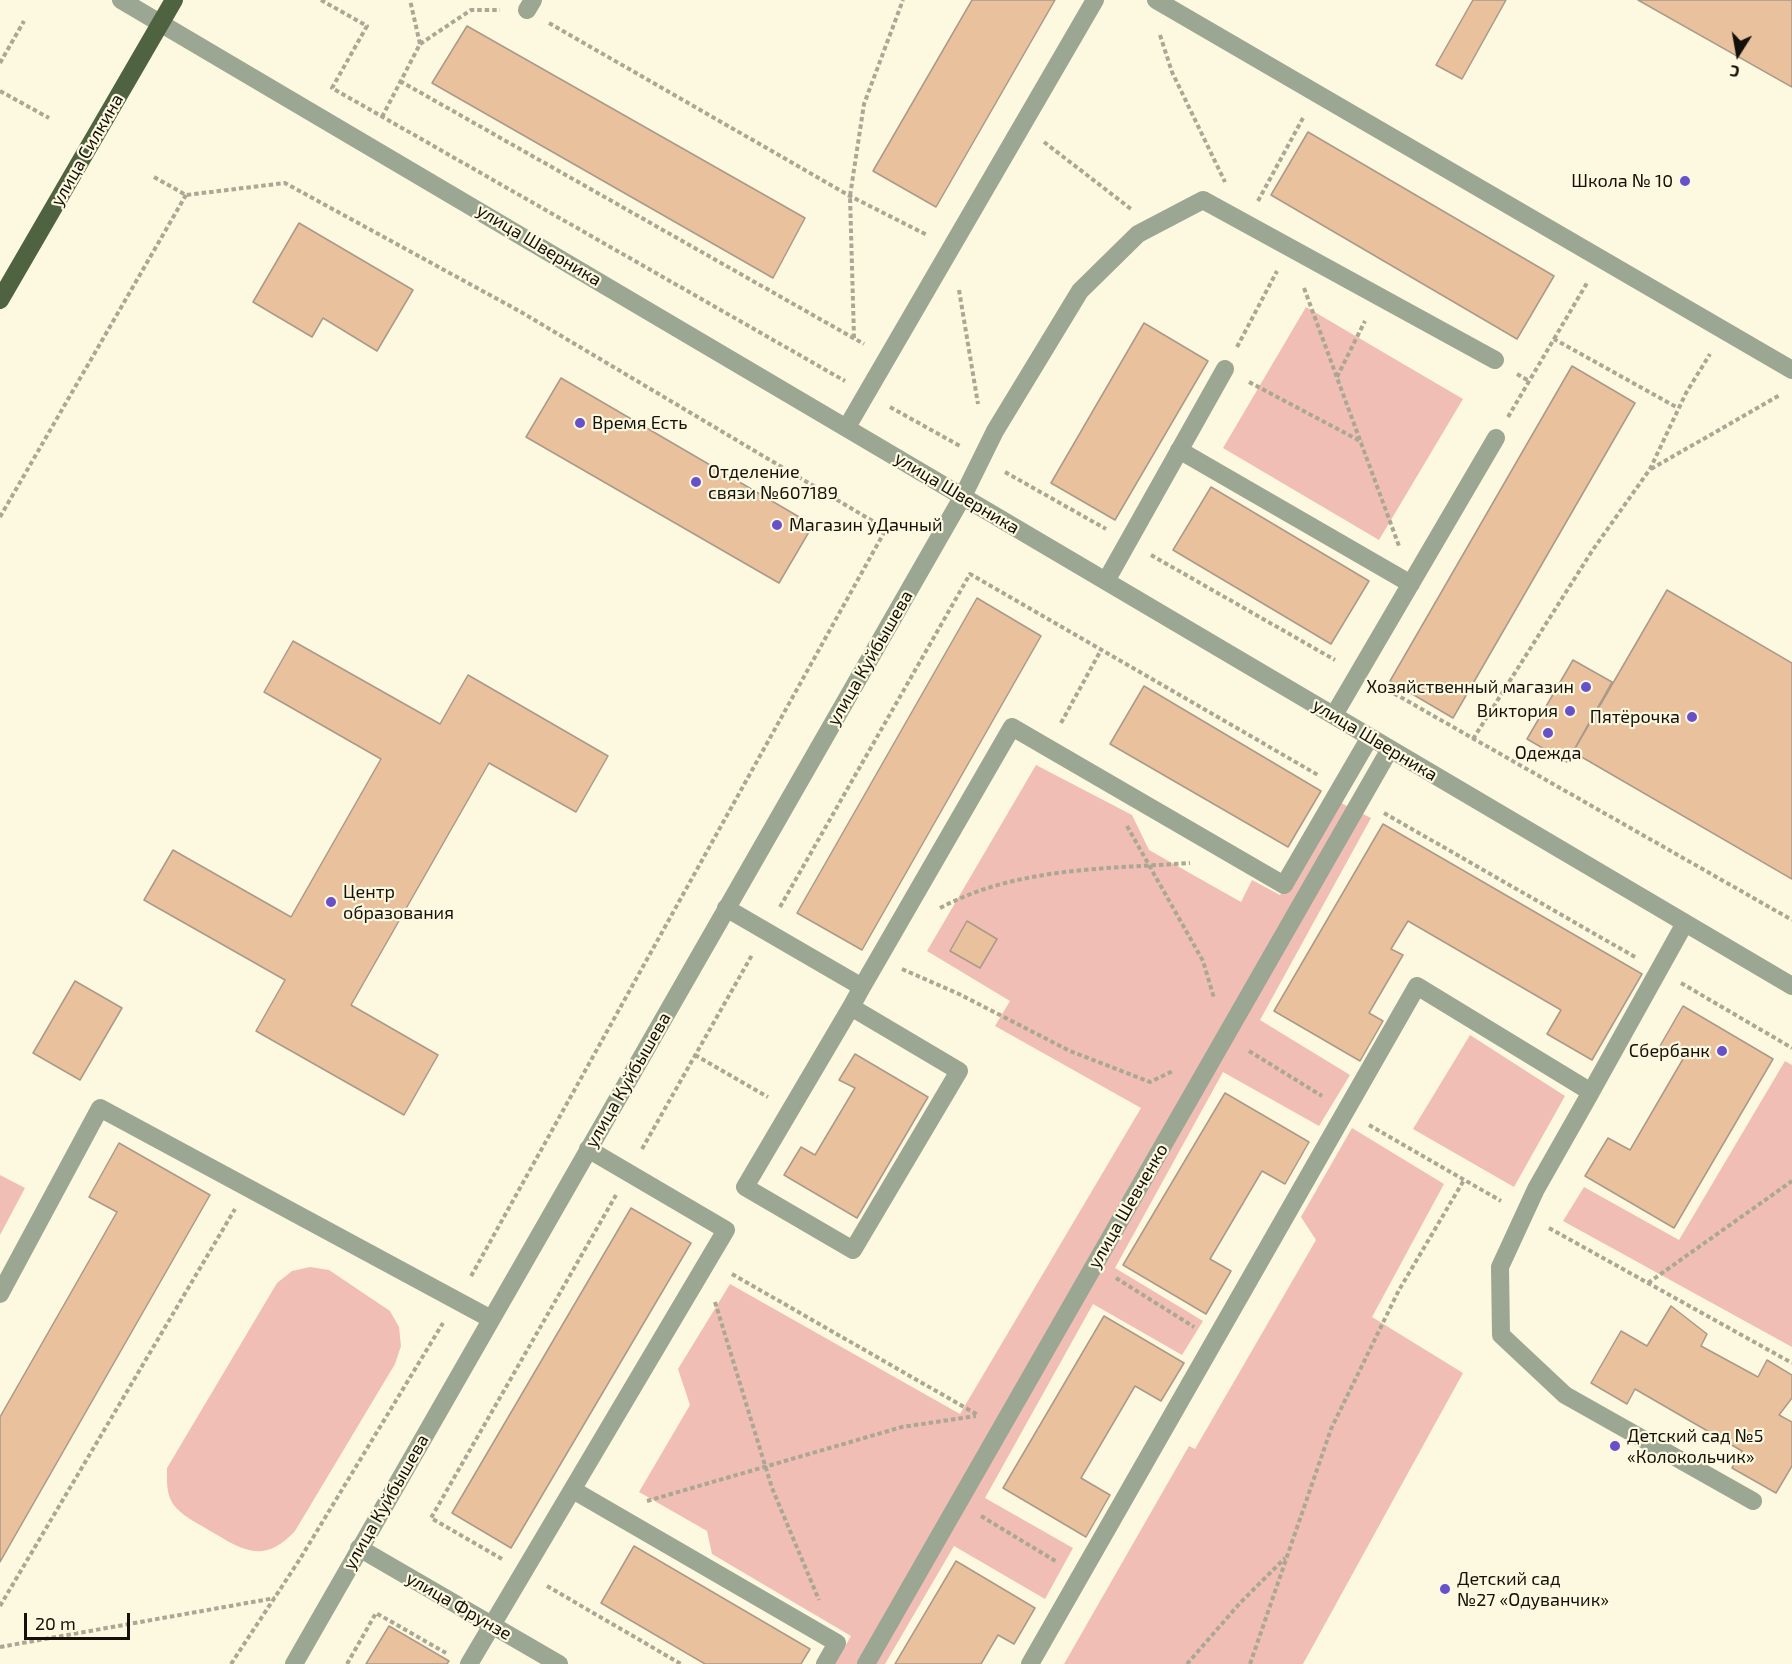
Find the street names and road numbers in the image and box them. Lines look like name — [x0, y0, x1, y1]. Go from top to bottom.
street label: улица Силкина — [46, 90, 128, 210]
street label: улица Шверника — [473, 199, 605, 291]
street label: улица Шверника — [891, 447, 1023, 539]
street label: улица Куйбышева — [823, 587, 917, 729]
street label: улица Шверника — [1309, 694, 1441, 786]
street label: улица Куйбышева — [581, 1009, 675, 1151]
street label: улица Шевченко — [1084, 1140, 1172, 1272]
street label: улица Куйбышева — [339, 1431, 433, 1573]
street label: улица Фрунзе — [402, 1567, 516, 1645]

